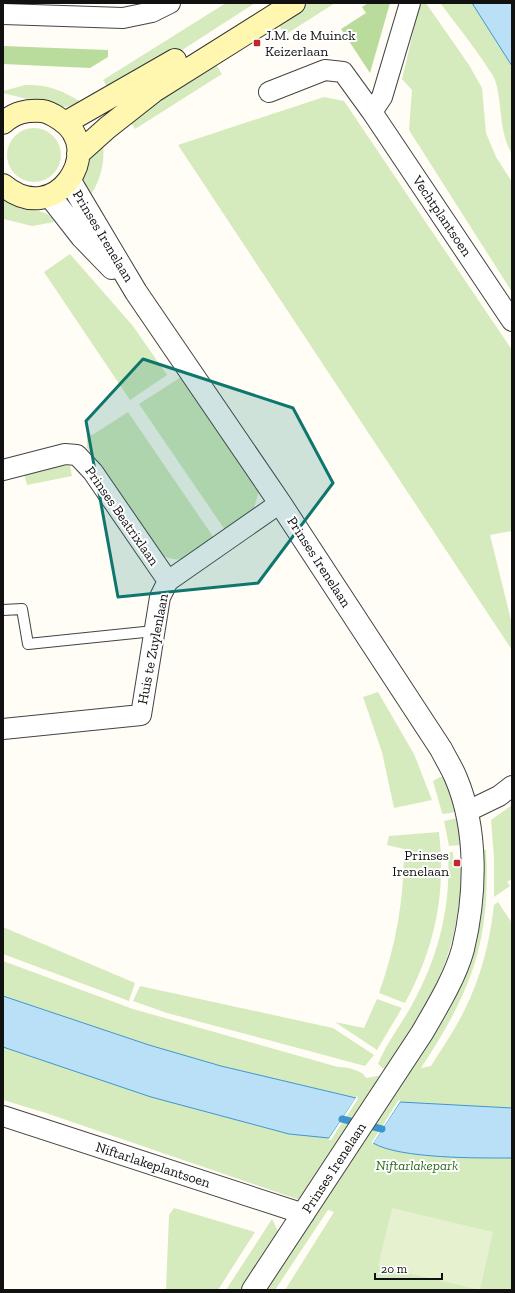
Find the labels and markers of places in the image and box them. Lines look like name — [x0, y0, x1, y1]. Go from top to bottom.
place label: J.M. de Muinck Keizerlaan — [265, 27, 356, 60]
marker: J.M. de Muinck Keizerlaan — [252, 38, 262, 48]
place label: Prinses Irenelaan — [392, 847, 449, 880]
marker: Prinses Irenelaan — [452, 858, 462, 868]

